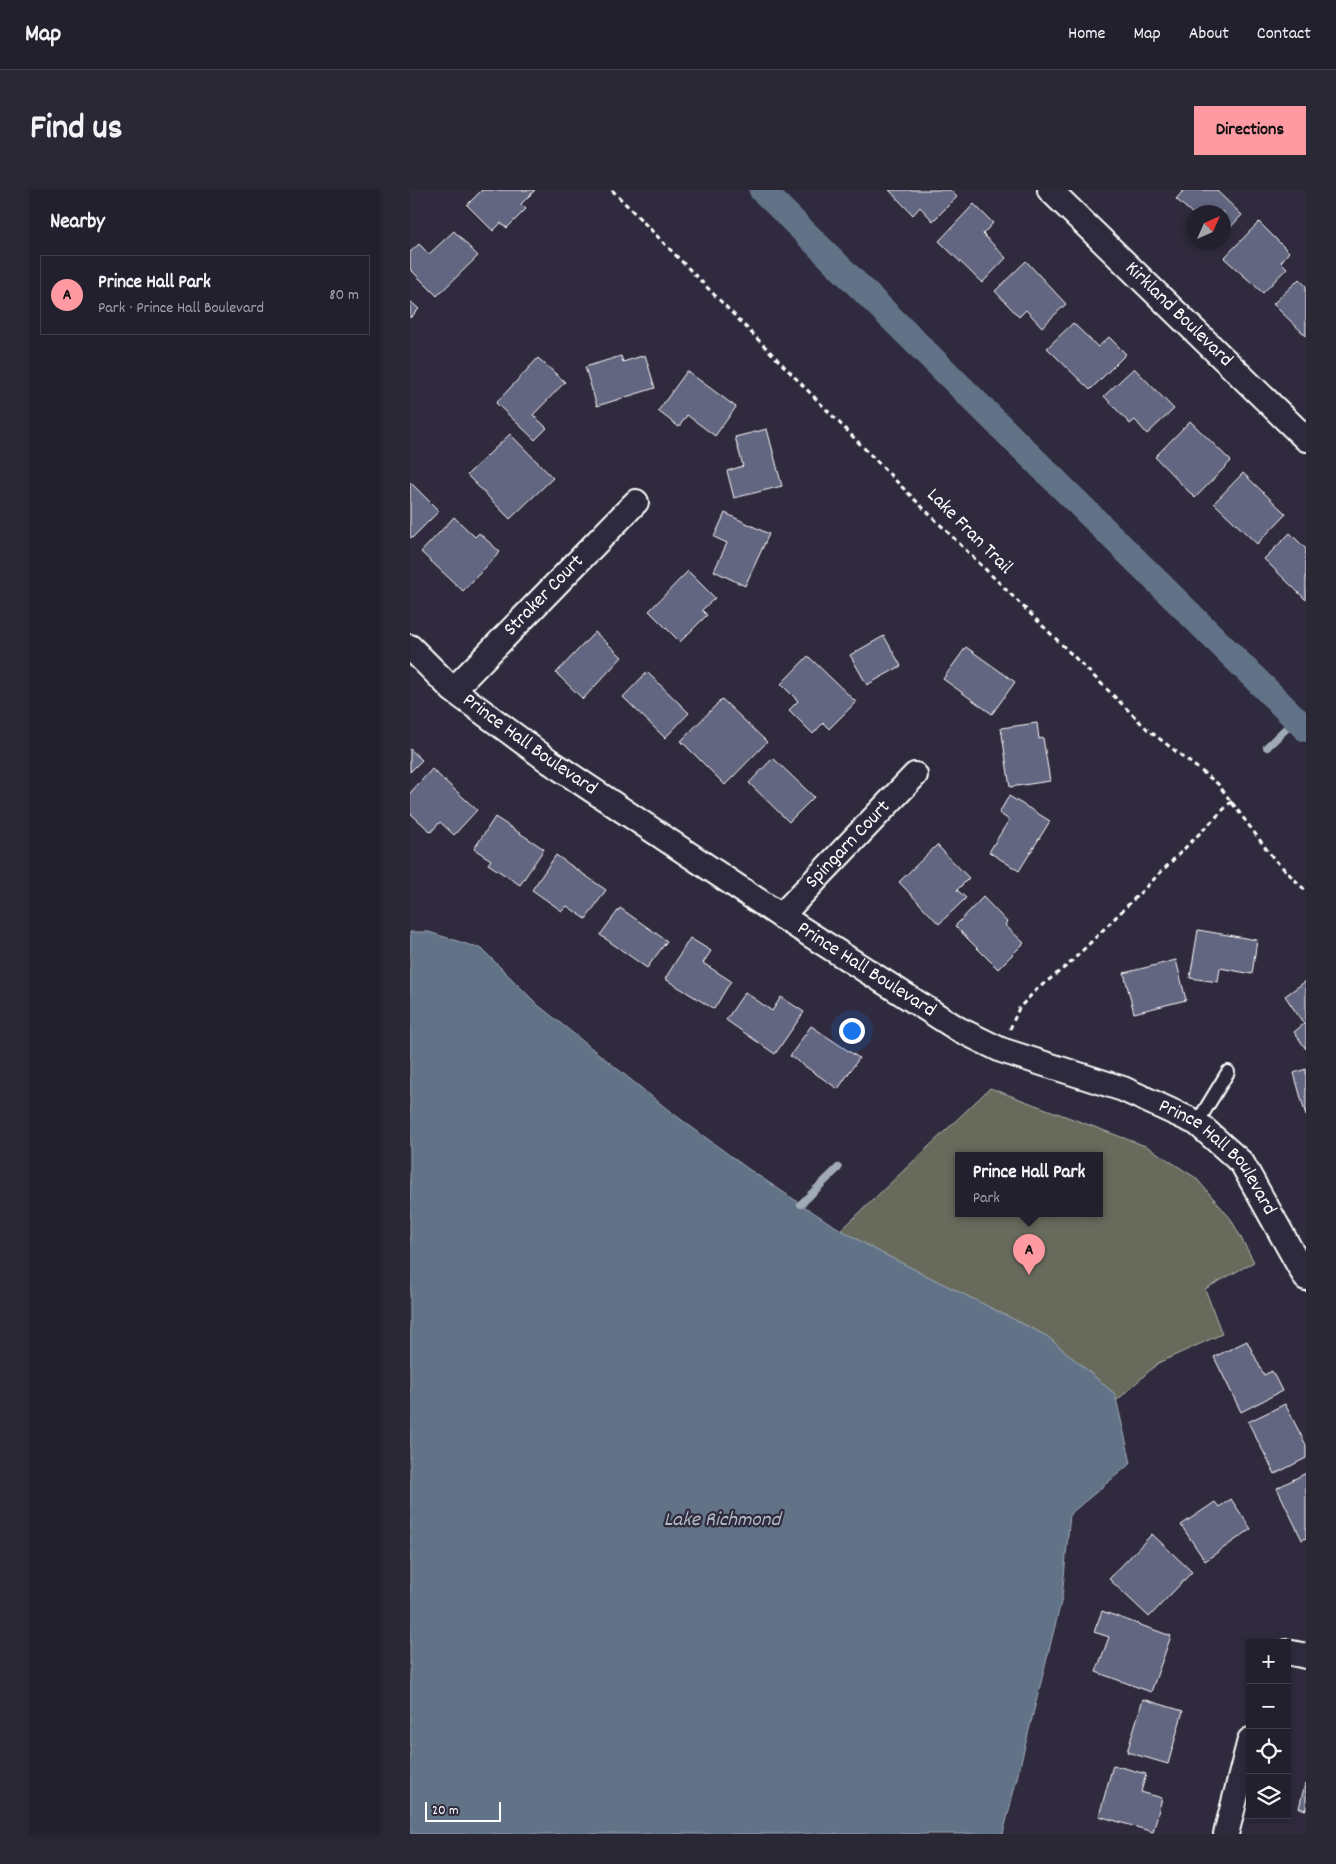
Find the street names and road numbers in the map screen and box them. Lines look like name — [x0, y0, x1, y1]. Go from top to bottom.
street label: Kirkland Boulevard — [1118, 256, 1239, 374]
street label: Lake Fran Trail — [920, 483, 1019, 582]
street label: Straker Court — [498, 549, 591, 643]
street label: Prince Hall Boulevard — [456, 687, 602, 803]
street label: Spingarn Court — [800, 794, 897, 895]
street label: Prince Hall Boulevard — [791, 915, 941, 1025]
street label: Prince Hall Boulevard — [1153, 1093, 1282, 1221]

